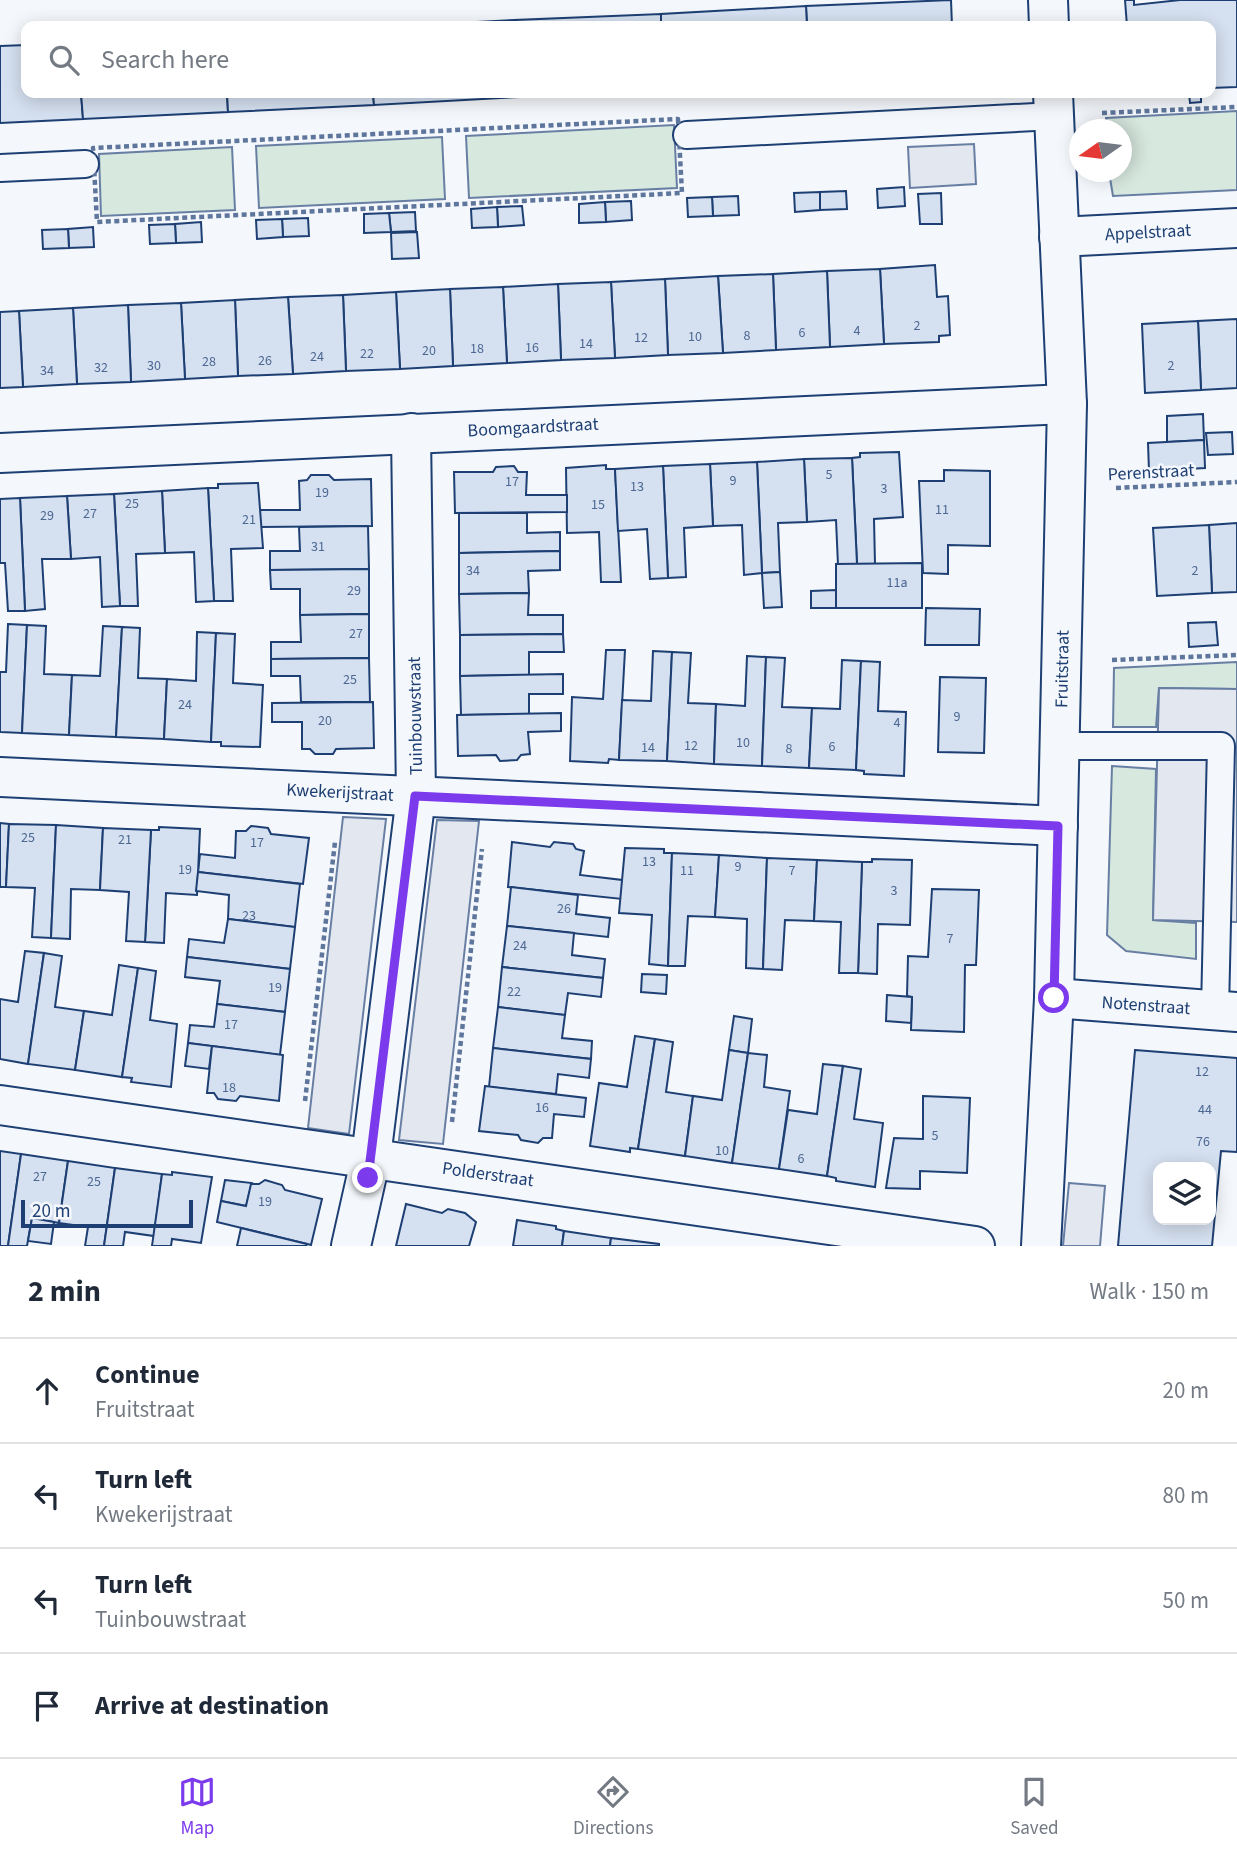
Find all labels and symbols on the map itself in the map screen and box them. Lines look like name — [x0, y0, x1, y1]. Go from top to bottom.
north arrow — [1069, 119, 1132, 182]
street label: Appelstraat — [1104, 218, 1192, 247]
house number: 2 — [914, 316, 921, 336]
house number: 4 — [854, 321, 861, 341]
house number: 6 — [799, 323, 806, 343]
house number: 8 — [744, 326, 751, 346]
house number: 10 — [688, 327, 702, 347]
house number: 12 — [634, 328, 648, 348]
house number: 14 — [579, 334, 593, 354]
house number: 16 — [525, 338, 539, 358]
house number: 18 — [470, 339, 484, 359]
house number: 20 — [422, 341, 436, 361]
house number: 22 — [360, 344, 374, 364]
house number: 24 — [310, 347, 324, 367]
house number: 26 — [258, 351, 272, 371]
house number: 28 — [202, 352, 216, 372]
house number: 30 — [147, 356, 161, 376]
house number: 2 — [1168, 356, 1175, 376]
house number: 32 — [94, 358, 108, 378]
house number: 34 — [40, 361, 54, 381]
street label: Boomgaardstraat — [467, 412, 599, 443]
street label: Perenstraat — [1107, 458, 1195, 487]
house number: 5 — [826, 465, 833, 485]
house number: 9 — [730, 471, 737, 491]
house number: 17 — [505, 472, 519, 492]
house number: 13 — [630, 477, 644, 497]
house number: 3 — [881, 479, 888, 499]
house number: 19 — [315, 483, 329, 503]
house number: 25 — [125, 494, 139, 514]
house number: 15 — [591, 495, 605, 515]
house number: 11 — [935, 500, 949, 520]
house number: 27 — [83, 504, 97, 524]
house number: 29 — [40, 506, 54, 526]
house number: 21 — [242, 510, 256, 530]
house number: 31 — [311, 537, 325, 557]
house number: 34 — [466, 561, 480, 581]
house number: 2 — [1192, 561, 1199, 581]
house number: 11a — [887, 573, 907, 593]
house number: 29 — [347, 581, 361, 601]
house number: 27 — [349, 624, 363, 644]
street label: Fruitstraat — [1049, 630, 1076, 708]
street label: Tuinbouwstraat — [402, 657, 429, 775]
house number: 25 — [343, 670, 357, 690]
house number: 24 — [178, 695, 192, 715]
house number: 9 — [954, 707, 961, 727]
house number: 20 — [318, 711, 332, 731]
house number: 4 — [894, 713, 901, 733]
house number: 10 — [736, 733, 750, 753]
house number: 12 — [684, 736, 698, 756]
house number: 6 — [829, 737, 836, 757]
house number: 14 — [641, 738, 655, 758]
house number: 8 — [786, 739, 793, 759]
street label: Kwekerijstraat — [286, 777, 394, 808]
house number: 25 — [21, 828, 35, 848]
house number: 21 — [118, 830, 132, 850]
house number: 17 — [250, 833, 264, 853]
house number: 13 — [642, 852, 656, 872]
house number: 9 — [735, 857, 742, 877]
house number: 19 — [178, 860, 192, 880]
house number: 11 — [680, 861, 694, 881]
house number: 7 — [789, 861, 796, 881]
house number: 3 — [891, 881, 898, 901]
house number: 26 — [557, 899, 571, 919]
house number: 23 — [242, 906, 256, 926]
house number: 7 — [947, 929, 954, 949]
house number: 24 — [513, 936, 527, 956]
house number: 19 — [268, 978, 282, 998]
house number: 22 — [507, 982, 521, 1002]
route start — [1038, 982, 1069, 1013]
street label: Notenstraat — [1101, 990, 1191, 1021]
house number: 17 — [224, 1015, 238, 1035]
house number: 12 — [1195, 1062, 1209, 1082]
house number: 18 — [222, 1078, 236, 1098]
house number: 16 — [535, 1098, 549, 1118]
house number: 44 — [1198, 1100, 1212, 1120]
house number: 5 — [932, 1126, 939, 1146]
house number: 76 — [1196, 1132, 1210, 1152]
house number: 10 — [715, 1141, 729, 1161]
house number: 6 — [798, 1149, 805, 1169]
street label: Polderstraat — [440, 1156, 535, 1193]
route end — [352, 1162, 383, 1193]
house number: 27 — [33, 1167, 47, 1187]
house number: 25 — [87, 1172, 101, 1192]
house number: 19 — [258, 1192, 272, 1212]
scale bar — [21, 1197, 192, 1229]

